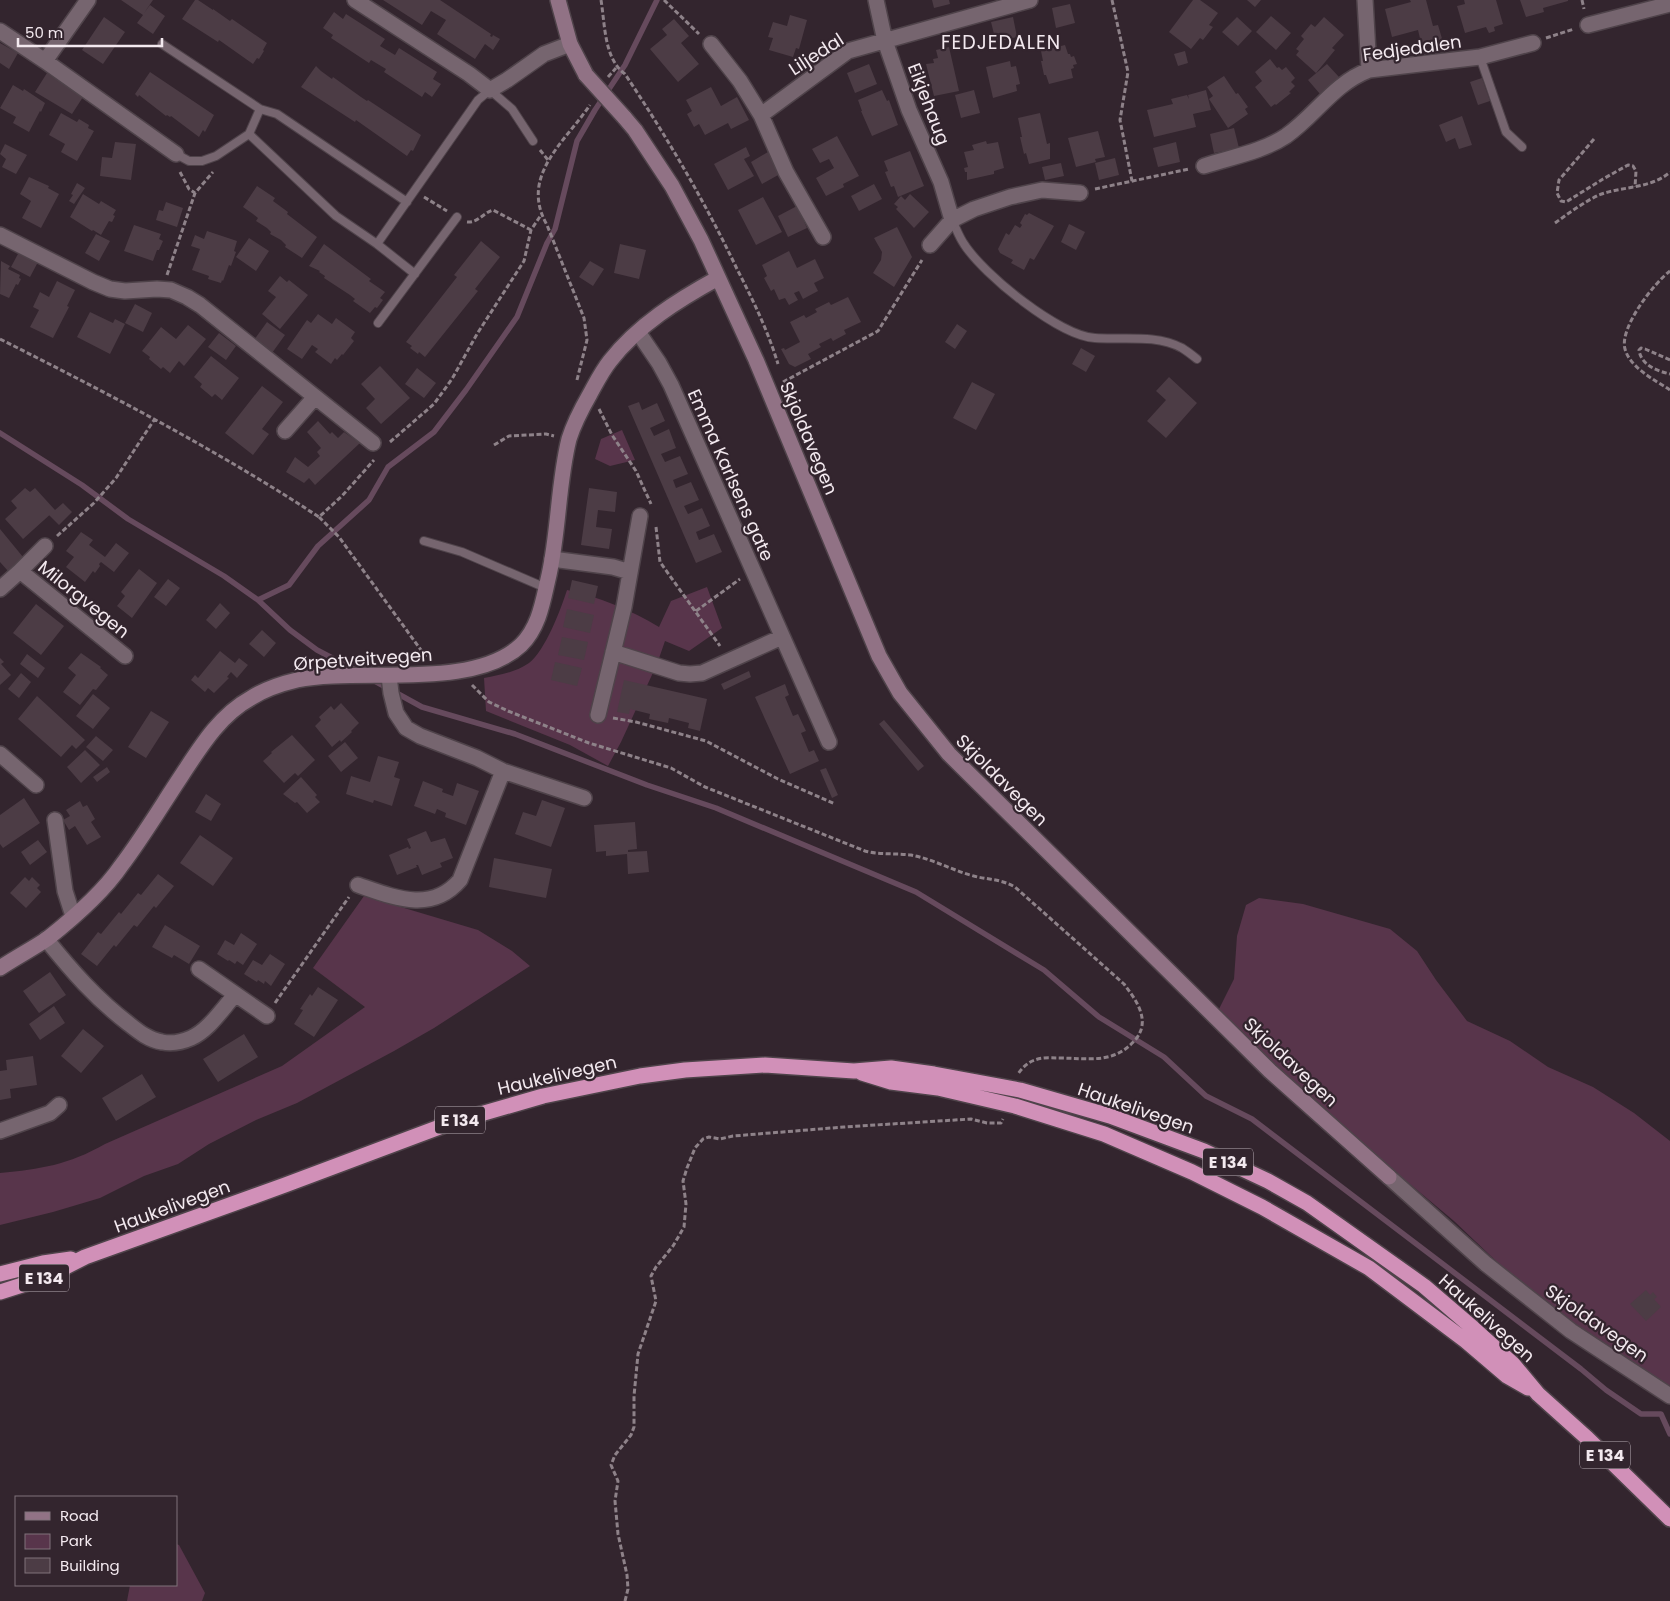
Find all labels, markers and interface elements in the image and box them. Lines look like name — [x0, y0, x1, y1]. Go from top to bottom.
scale bar — [18, 15, 161, 47]
text: 50 m — [25, 22, 63, 43]
street label: Liljedal — [784, 27, 848, 81]
district label: FEDJEDALEN — [941, 29, 1061, 56]
street label: Fedjedalen — [1361, 29, 1463, 67]
street label: Eikjehaug — [902, 59, 956, 149]
street label: Skjoldavegen — [774, 378, 844, 498]
street label: Emma Karlsens gate — [682, 385, 780, 565]
street label: Milorgvegen — [33, 554, 135, 644]
street label: Ørpetveitvegen — [293, 642, 433, 676]
street label: Skjoldavegen — [950, 728, 1054, 832]
street label: Skjoldavegen — [1238, 1012, 1344, 1112]
street label: Haukelivegen — [495, 1049, 619, 1101]
street label: Haukelivegen — [1074, 1076, 1198, 1140]
road number: E 134 — [435, 1106, 485, 1134]
road number: E 134 — [1203, 1148, 1253, 1176]
street label: Haukelivegen — [111, 1173, 233, 1239]
road number: E 134 — [19, 1264, 69, 1292]
street label: Haukelivegen — [1433, 1268, 1541, 1368]
street label: Skjoldavegen — [1540, 1278, 1654, 1368]
road number: E 134 — [1580, 1442, 1630, 1468]
legend — [15, 1496, 178, 1586]
text: Road — [60, 1505, 99, 1526]
text: Park — [60, 1530, 92, 1551]
text: Building — [60, 1555, 120, 1576]

